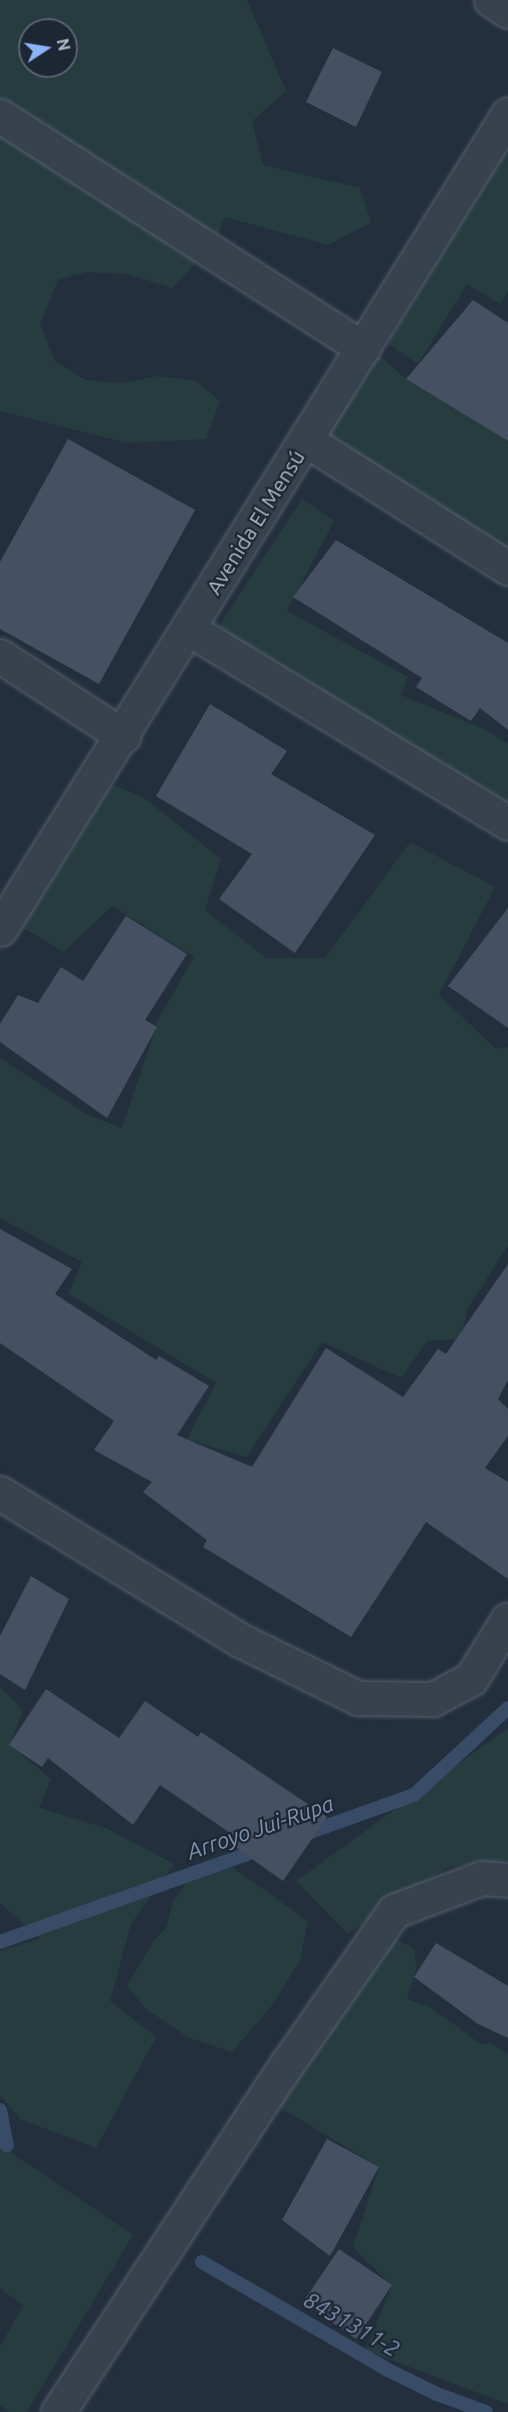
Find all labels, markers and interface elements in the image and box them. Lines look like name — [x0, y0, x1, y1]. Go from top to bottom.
north arrow — [18, 18, 78, 78]
text: N — [54, 37, 74, 52]
street label: Avenida El Mensú — [201, 445, 309, 599]
water label: Arroyo Jui-Rupa — [183, 1790, 337, 1864]
water label: 8431311-2 — [300, 2286, 404, 2362]

